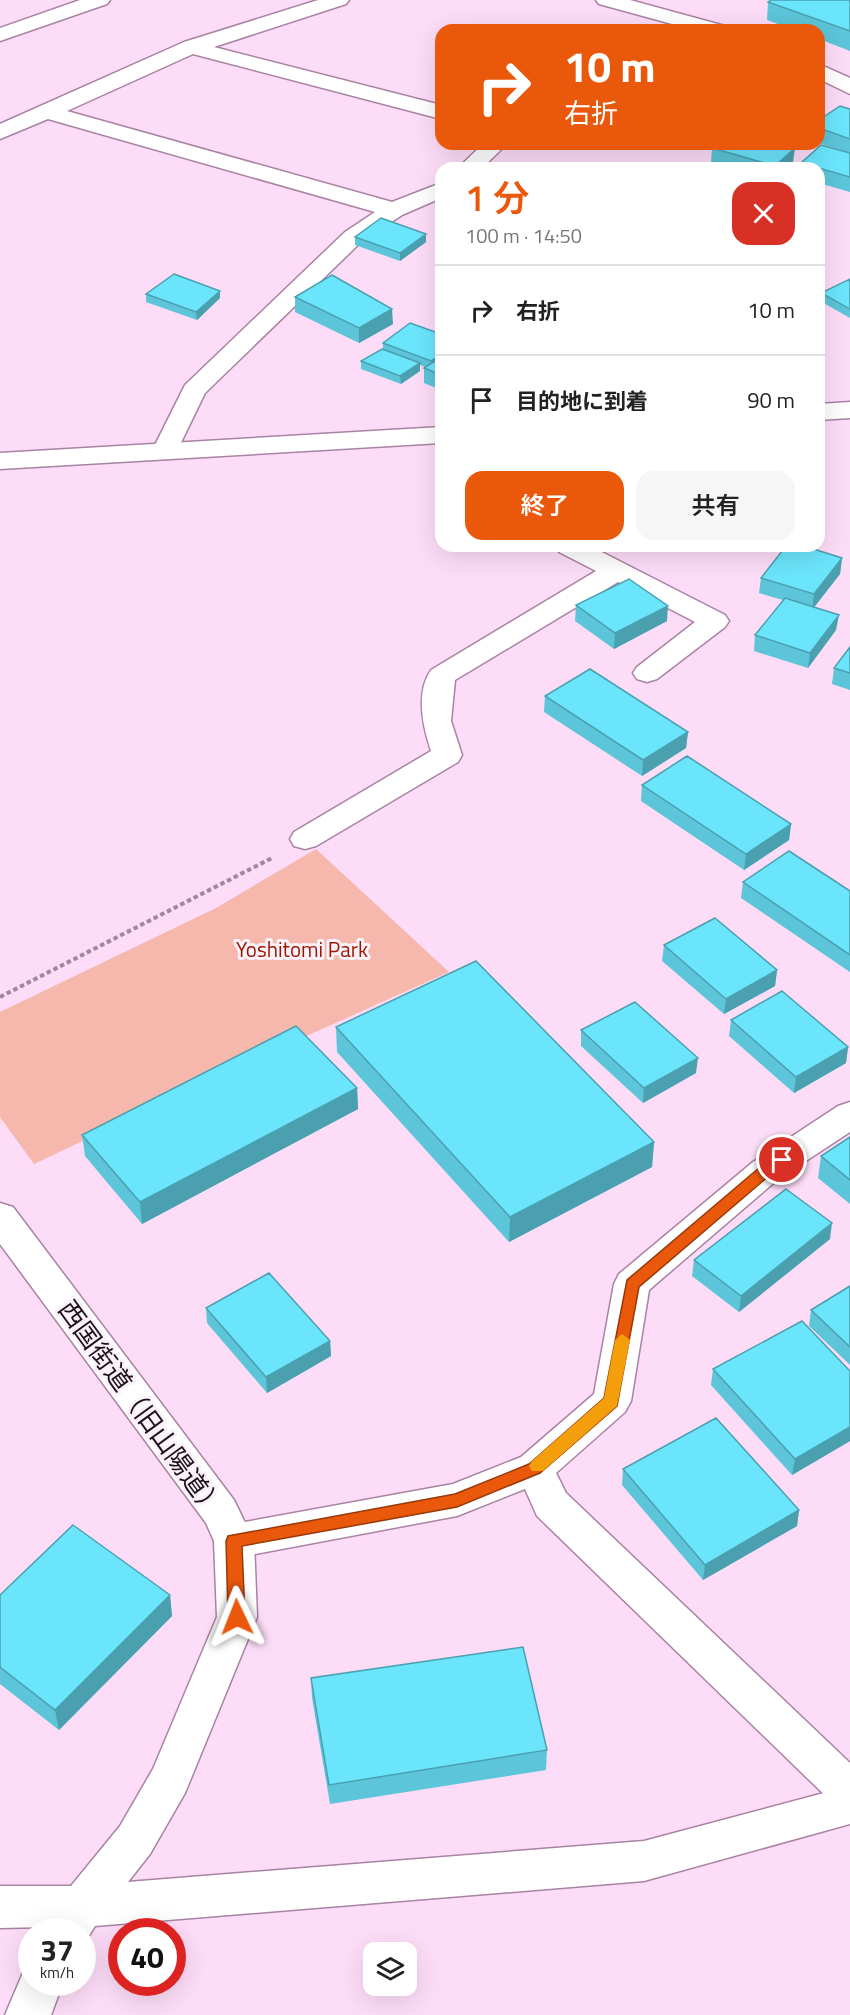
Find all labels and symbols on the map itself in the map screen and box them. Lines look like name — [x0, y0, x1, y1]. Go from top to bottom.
park label: Yoshitomi Park — [236, 933, 368, 965]
pin — [756, 1134, 807, 1185]
street label: 西国街道（旧山陽道） — [49, 1292, 234, 1525]
position arrow — [205, 1585, 269, 1649]
speed limit sign: 40 — [108, 1918, 186, 1996]

